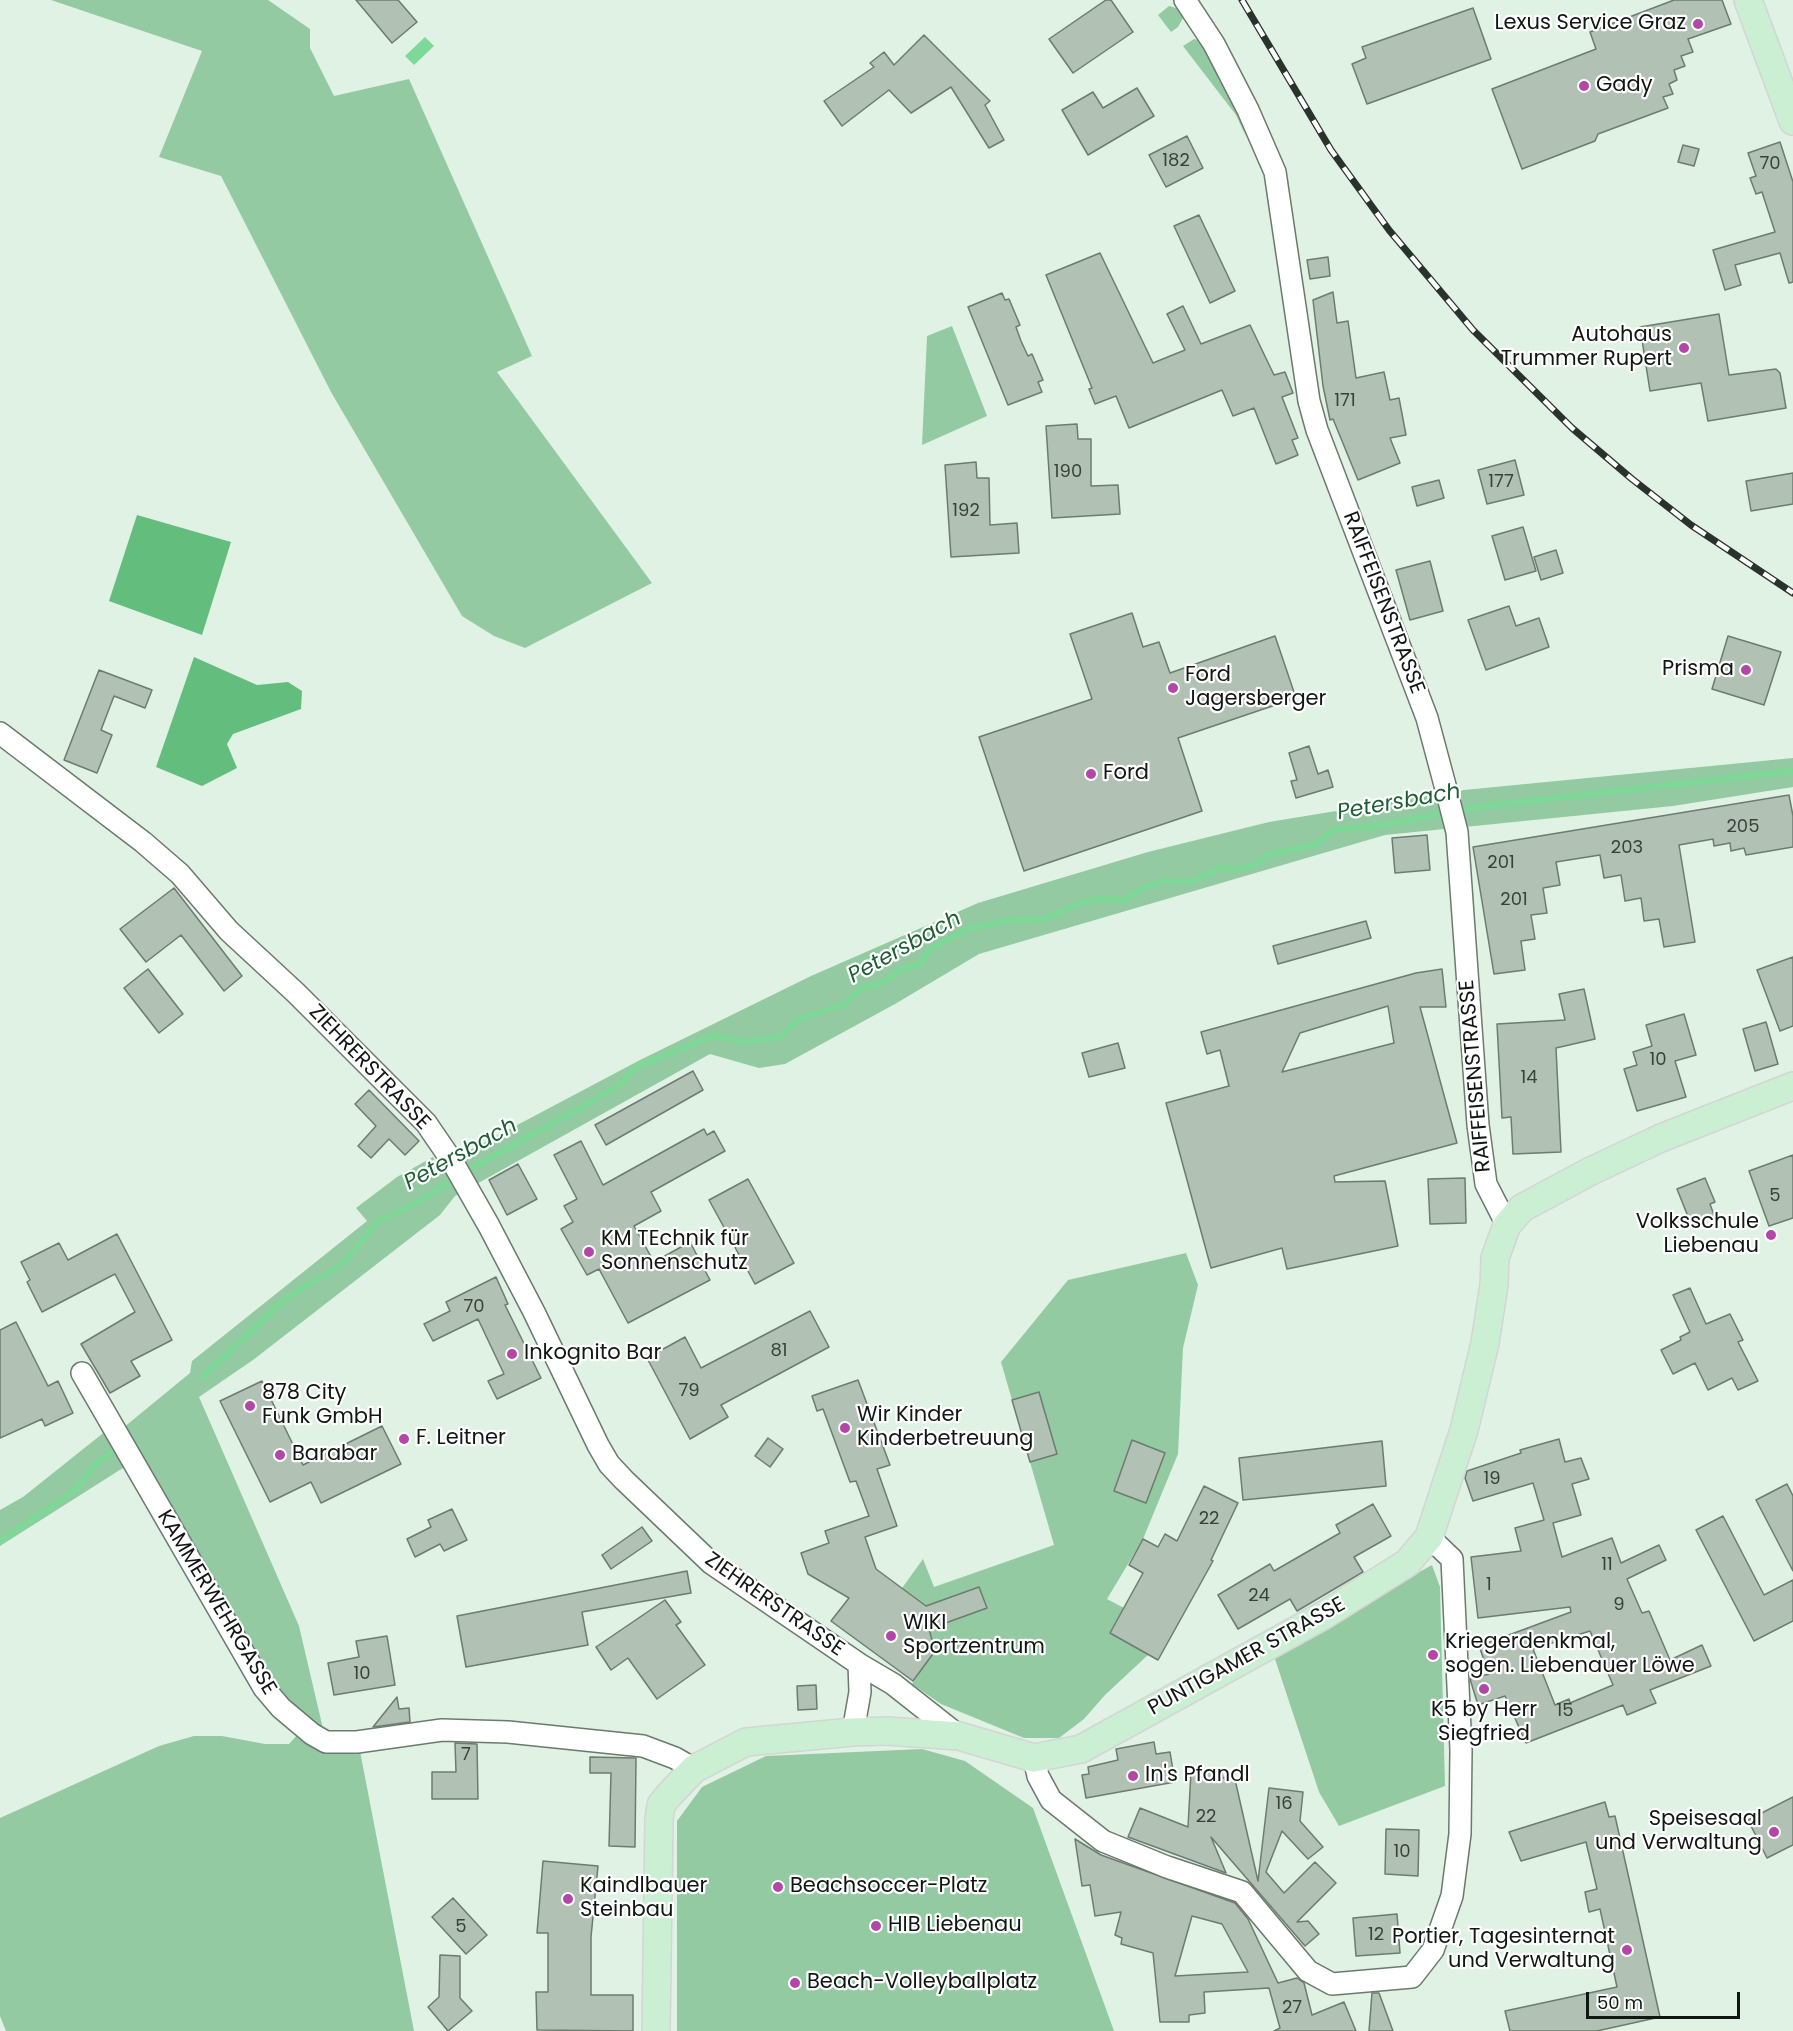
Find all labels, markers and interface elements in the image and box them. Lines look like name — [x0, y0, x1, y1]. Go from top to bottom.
place label: Lexus Service Graz — [1494, 11, 1686, 37]
marker: Lexus Service Graz — [1691, 17, 1705, 31]
place label: Gady — [1596, 73, 1653, 99]
marker: Gady — [1577, 79, 1591, 93]
house number: 182 — [1162, 150, 1190, 172]
house number: 70 — [1759, 153, 1781, 175]
place label: Autohaus Trummer Rupert — [1501, 323, 1672, 373]
marker: Autohaus Trummer Rupert — [1677, 341, 1691, 355]
house number: 171 — [1334, 390, 1356, 412]
house number: 190 — [1054, 461, 1082, 483]
house number: 177 — [1488, 471, 1514, 493]
house number: 192 — [952, 500, 980, 522]
street label: RAIFFEISENSTRASSE — [1337, 508, 1429, 698]
place label: Prisma — [1662, 657, 1734, 683]
place label: Ford Jagersberger — [1185, 663, 1326, 713]
marker: Prisma — [1739, 663, 1753, 677]
marker: Ford Jagersberger — [1166, 681, 1180, 695]
place label: Ford — [1103, 761, 1149, 787]
marker: Ford — [1084, 767, 1098, 781]
water label: Petersbach — [1335, 779, 1463, 827]
house number: 205 — [1727, 816, 1759, 838]
house number: 203 — [1611, 837, 1643, 859]
house number: 201 — [1487, 852, 1515, 874]
house number: 201 — [1500, 889, 1528, 911]
water label: Petersbach — [844, 906, 966, 990]
street label: RAIFFEISENSTRASSE — [1455, 979, 1497, 1173]
street label: ZIEHRERSTRASSE — [303, 1000, 435, 1136]
house number: 10 — [1649, 1049, 1667, 1071]
house number: 14 — [1520, 1067, 1538, 1089]
water label: Petersbach — [400, 1113, 522, 1197]
house number: 5 — [1769, 1185, 1781, 1207]
place label: Volksschule Liebenau — [1636, 1210, 1759, 1260]
place label: KM TEchnik für Sonnenschutz — [601, 1227, 749, 1277]
marker: Volksschule Liebenau — [1764, 1228, 1778, 1242]
marker: KM TEchnik für Sonnenschutz — [582, 1245, 596, 1259]
house number: 70 — [463, 1296, 485, 1318]
house number: 81 — [770, 1340, 788, 1362]
place label: Inkognito Bar — [524, 1341, 661, 1367]
marker: Inkognito Bar — [505, 1347, 519, 1361]
house number: 79 — [678, 1380, 700, 1402]
place label: 878 City Funk GmbH — [262, 1381, 383, 1431]
marker: 878 City Funk GmbH — [243, 1399, 257, 1413]
place label: Wir Kinder Kinderbetreuung — [857, 1403, 1033, 1453]
marker: Wir Kinder Kinderbetreuung — [838, 1421, 852, 1435]
place label: F. Leitner — [416, 1426, 506, 1452]
marker: F. Leitner — [397, 1432, 411, 1446]
place label: Barabar — [292, 1442, 377, 1468]
marker: Barabar — [273, 1448, 287, 1462]
house number: 19 — [1483, 1468, 1501, 1490]
street label: KAMMERWEHRGASSE — [151, 1506, 281, 1700]
house number: 22 — [1199, 1508, 1219, 1530]
street label: ZIEHRERSTRASSE — [700, 1548, 848, 1662]
house number: 11 — [1601, 1554, 1613, 1576]
house number: 1 — [1486, 1574, 1492, 1596]
house number: 24 — [1248, 1585, 1270, 1607]
street label: PUNTIGAMER STRASSE — [1144, 1592, 1350, 1722]
house number: 9 — [1613, 1594, 1625, 1616]
place label: WIKI Sportzentrum — [903, 1611, 1045, 1661]
marker: WIKI Sportzentrum — [884, 1629, 898, 1643]
place label: Kriegerdenkmal, sogen. Liebenauer Löwe — [1445, 1630, 1695, 1680]
marker: Kriegerdenkmal, sogen. Liebenauer Löwe — [1426, 1648, 1440, 1662]
house number: 10 — [353, 1663, 371, 1685]
marker: K5 by Herr Siegfried — [1477, 1682, 1491, 1696]
place label: K5 by Herr Siegfried — [1431, 1698, 1537, 1748]
house number: 15 — [1556, 1700, 1574, 1722]
house number: 7 — [461, 1744, 471, 1766]
place label: In's Pfandl — [1145, 1763, 1250, 1789]
marker: In's Pfandl — [1126, 1769, 1140, 1783]
house number: 16 — [1275, 1793, 1293, 1815]
house number: 22 — [1196, 1806, 1216, 1828]
place label: Speisesaal und Verwaltung — [1595, 1807, 1762, 1857]
marker: Speisesaal und Verwaltung — [1767, 1825, 1781, 1839]
house number: 10 — [1393, 1841, 1411, 1863]
place label: Kaindlbauer Steinbau — [580, 1874, 707, 1924]
place label: Beachsoccer-Platz — [790, 1874, 987, 1900]
marker: Beachsoccer-Platz — [771, 1880, 785, 1894]
marker: Kaindlbauer Steinbau — [561, 1892, 575, 1906]
place label: HIB Liebenau — [888, 1913, 1022, 1939]
house number: 5 — [455, 1916, 467, 1938]
marker: HIB Liebenau — [869, 1919, 883, 1933]
house number: 12 — [1368, 1924, 1384, 1946]
place label: Portier, Tagesinternat und Verwaltung — [1392, 1925, 1615, 1975]
marker: Portier, Tagesinternat und Verwaltung — [1620, 1943, 1634, 1957]
place label: Beach-Volleyballplatz — [807, 1970, 1037, 1996]
marker: Beach-Volleyballplatz — [788, 1976, 802, 1990]
scale bar — [1589, 1980, 1744, 2018]
text: 50 m — [1597, 1990, 1643, 2015]
house number: 27 — [1282, 1997, 1302, 2019]

